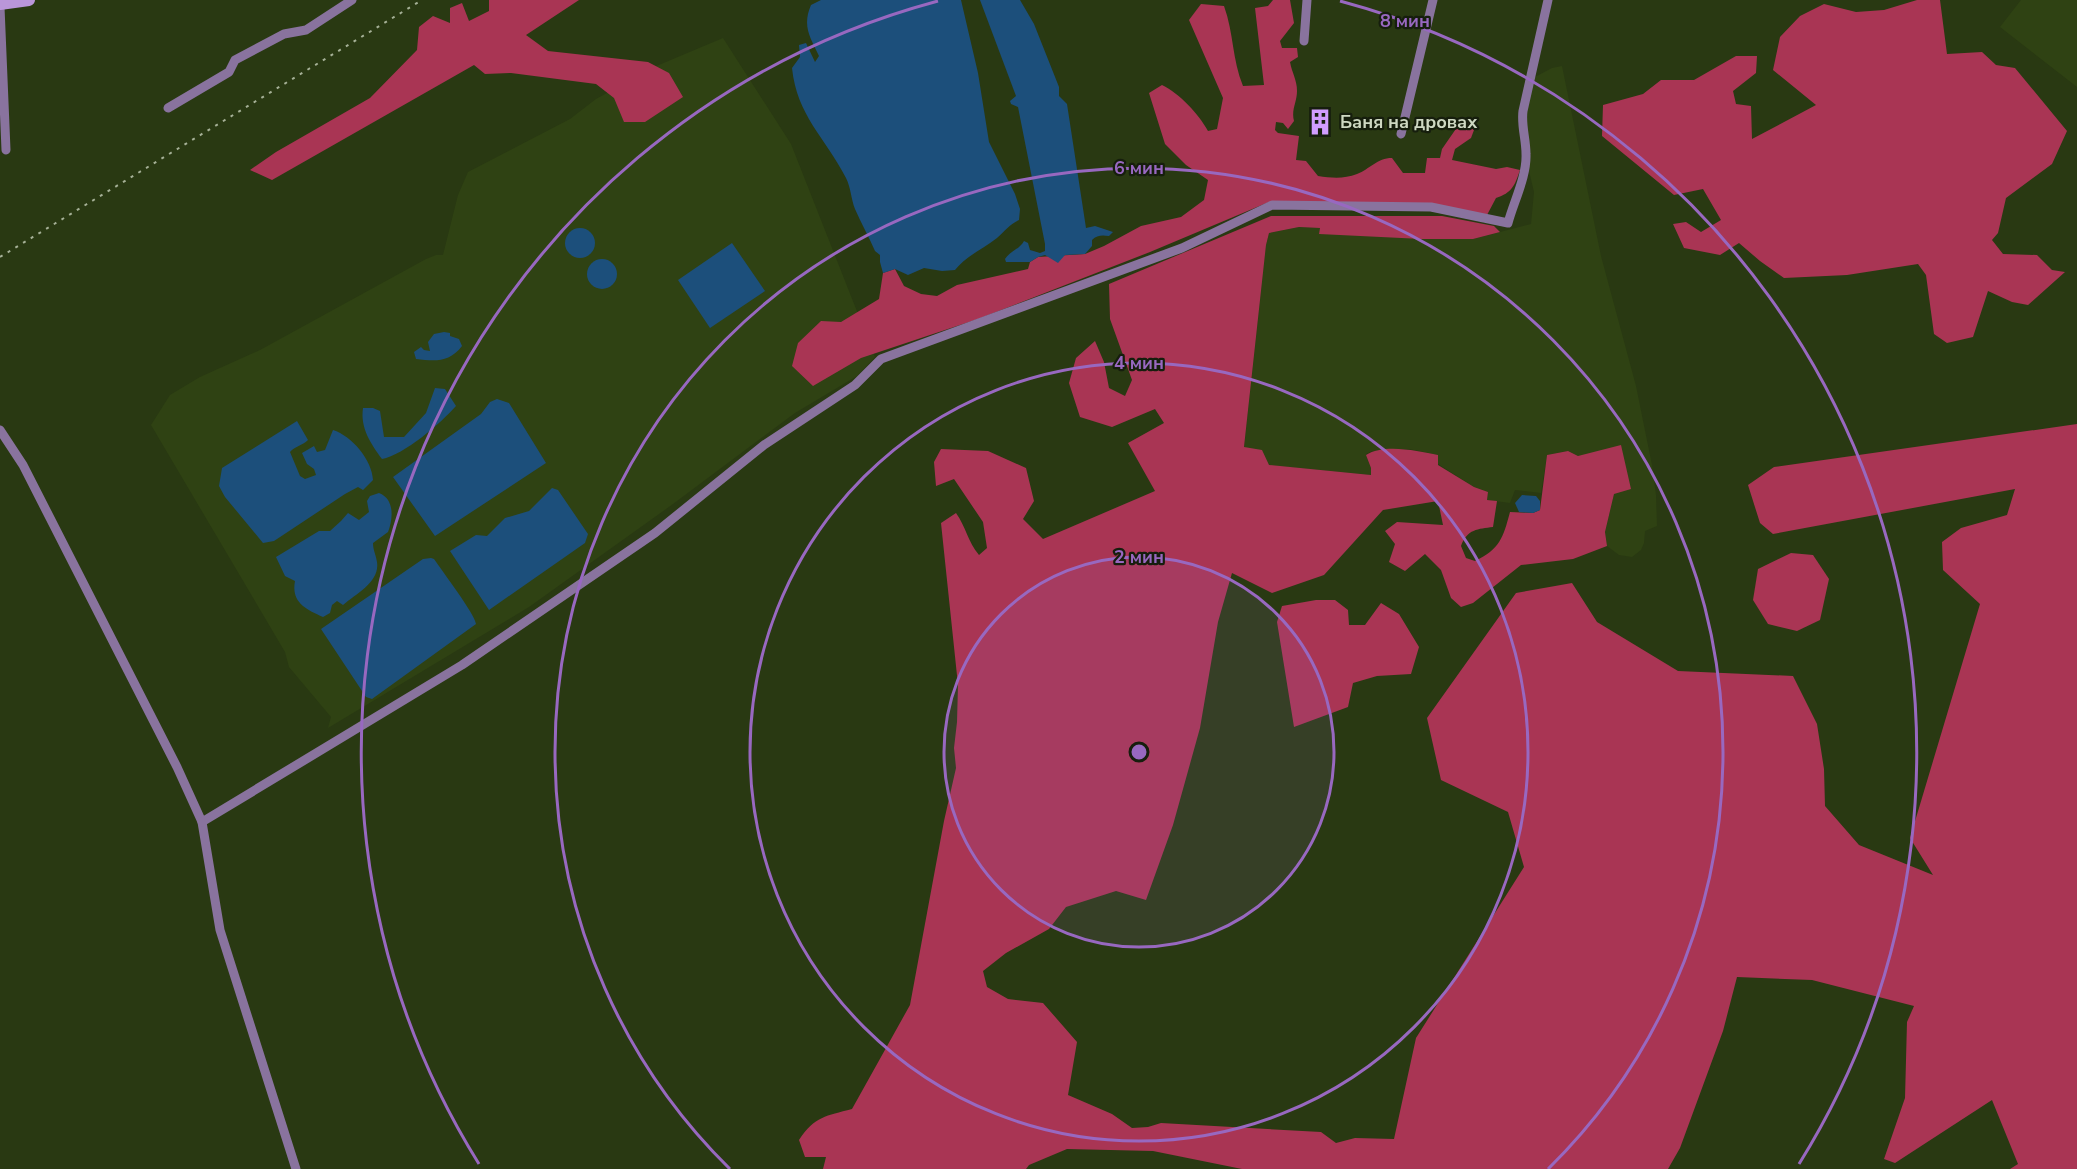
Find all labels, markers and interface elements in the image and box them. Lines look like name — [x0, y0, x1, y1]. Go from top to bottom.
text: 8 мин — [1380, 9, 1430, 33]
building icon: Баня на дровах — [1305, 107, 1335, 137]
place label: Баня на дровах — [1340, 110, 1478, 134]
text: 6 мин — [1114, 156, 1164, 180]
text: 4 мин — [1114, 351, 1164, 375]
text: 2 мин — [1114, 545, 1164, 569]
centre of rings — [1129, 742, 1149, 762]

